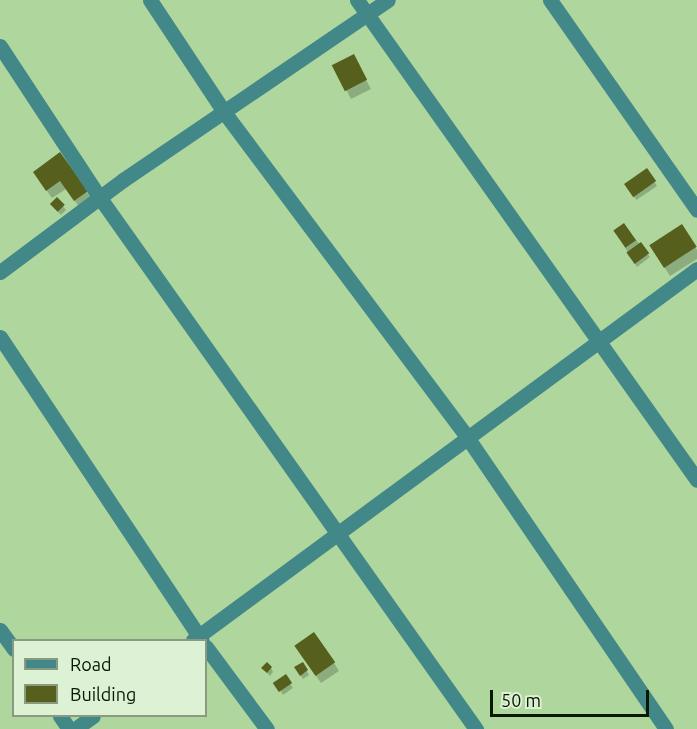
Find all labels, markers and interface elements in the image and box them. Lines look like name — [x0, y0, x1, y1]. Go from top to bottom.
legend — [12, 639, 207, 717]
text: Road — [70, 654, 112, 674]
scale bar — [493, 678, 652, 716]
text: Building — [70, 684, 136, 704]
text: 50 m — [501, 690, 541, 710]

